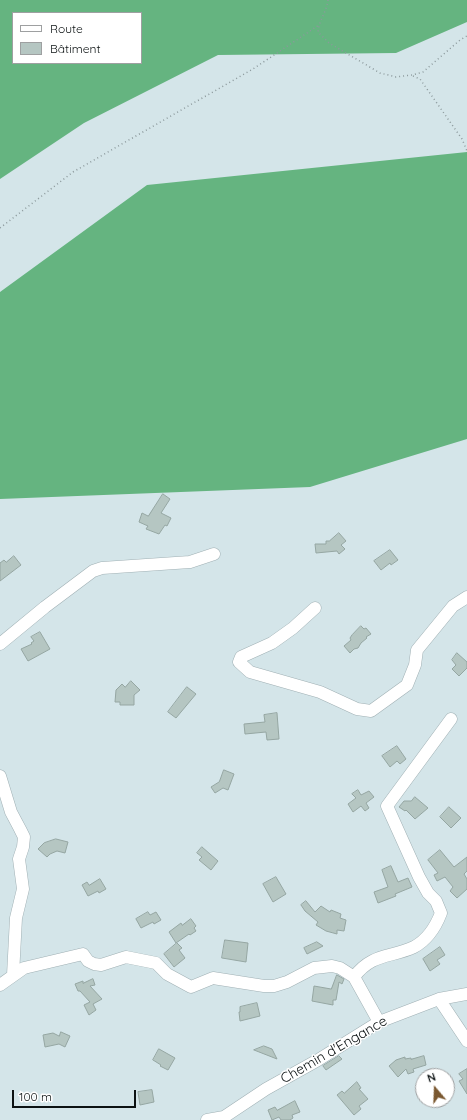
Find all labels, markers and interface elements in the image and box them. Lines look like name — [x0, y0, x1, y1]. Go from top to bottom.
legend — [12, 12, 142, 64]
text: Route — [50, 21, 83, 36]
text: Bâtiment — [50, 41, 100, 56]
street label: Chemin d'Engance — [278, 1013, 390, 1087]
north arrow — [415, 1068, 455, 1108]
text: N — [425, 1070, 438, 1086]
scale bar — [14, 1082, 138, 1108]
text: 100 m — [19, 1089, 52, 1104]

